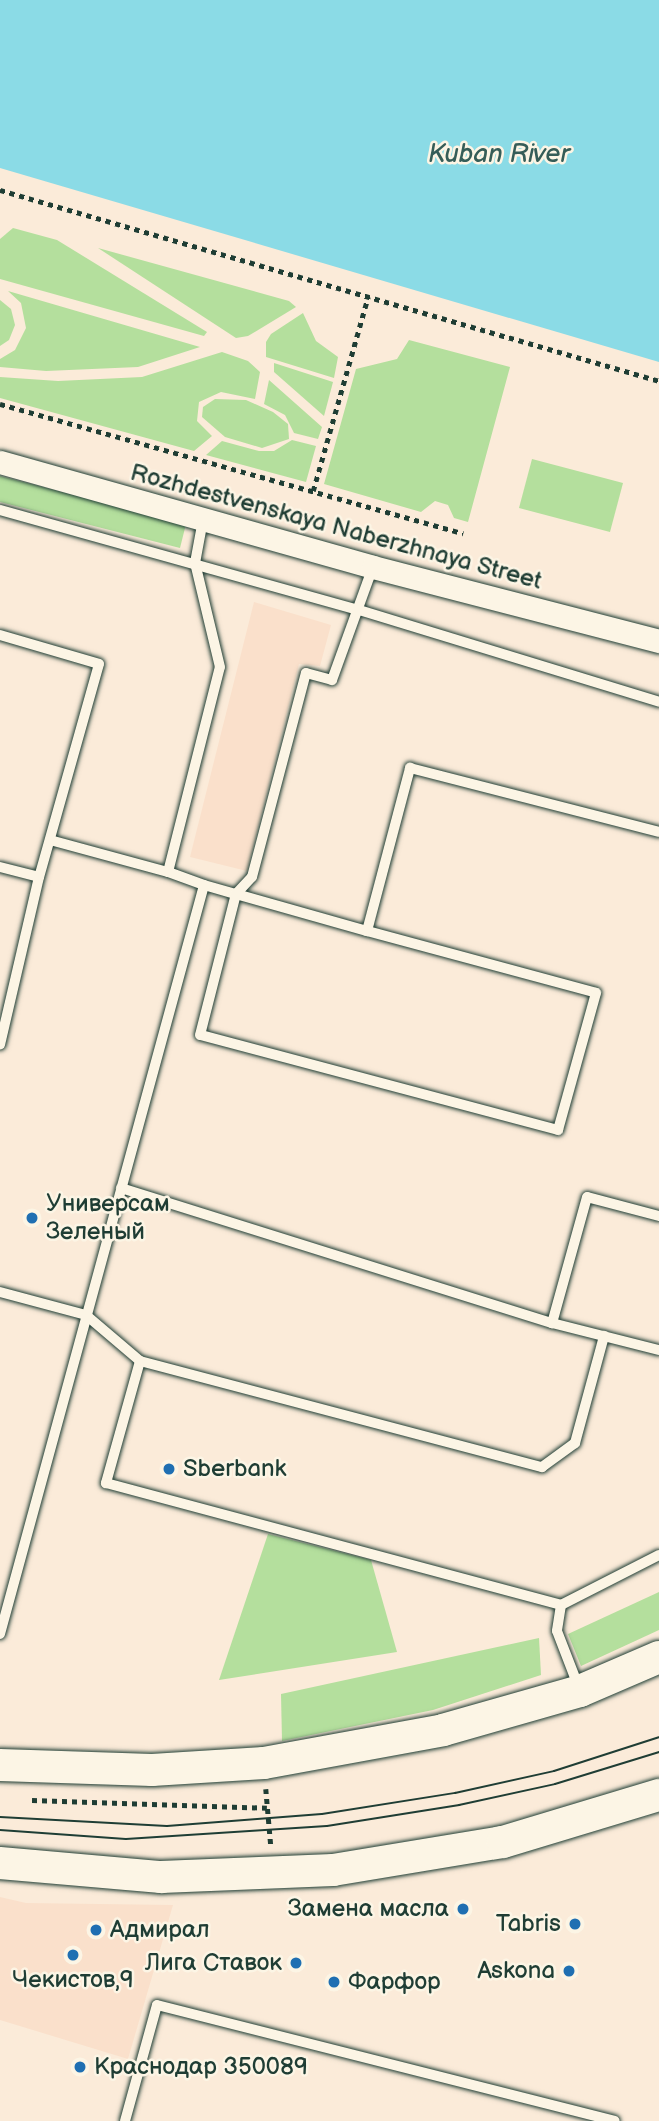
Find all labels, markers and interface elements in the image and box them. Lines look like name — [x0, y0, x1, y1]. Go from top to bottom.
water label: Kuban River — [428, 139, 570, 171]
street label: Rozhdestvenskaya Naberzhnaya Street — [127, 458, 545, 596]
place label: Универсам Зеленый — [46, 1190, 170, 1246]
marker: Универсам Зеленый — [24, 1210, 40, 1226]
place label: Sberbank — [183, 1455, 286, 1483]
marker: Sberbank — [161, 1461, 177, 1477]
place label: Замена масла — [288, 1895, 449, 1923]
marker: Замена масла — [455, 1901, 471, 1917]
place label: Tabris — [496, 1910, 561, 1938]
place label: Адмирал — [110, 1916, 210, 1944]
marker: Tabris — [567, 1916, 583, 1932]
marker: Адмирал — [88, 1922, 104, 1938]
marker: Чекистов,9 — [65, 1947, 81, 1963]
place label: Лига Ставок — [145, 1949, 282, 1977]
marker: Лига Ставок — [288, 1955, 304, 1971]
place label: Askona — [477, 1957, 555, 1985]
marker: Askona — [561, 1963, 577, 1979]
place label: Чекистов,9 — [12, 1966, 134, 1994]
place label: Фарфор — [348, 1968, 440, 1996]
marker: Фарфор — [326, 1974, 342, 1990]
place label: Краснодар 350089 — [94, 2053, 308, 2081]
marker: Краснодар 350089 — [72, 2059, 88, 2075]

